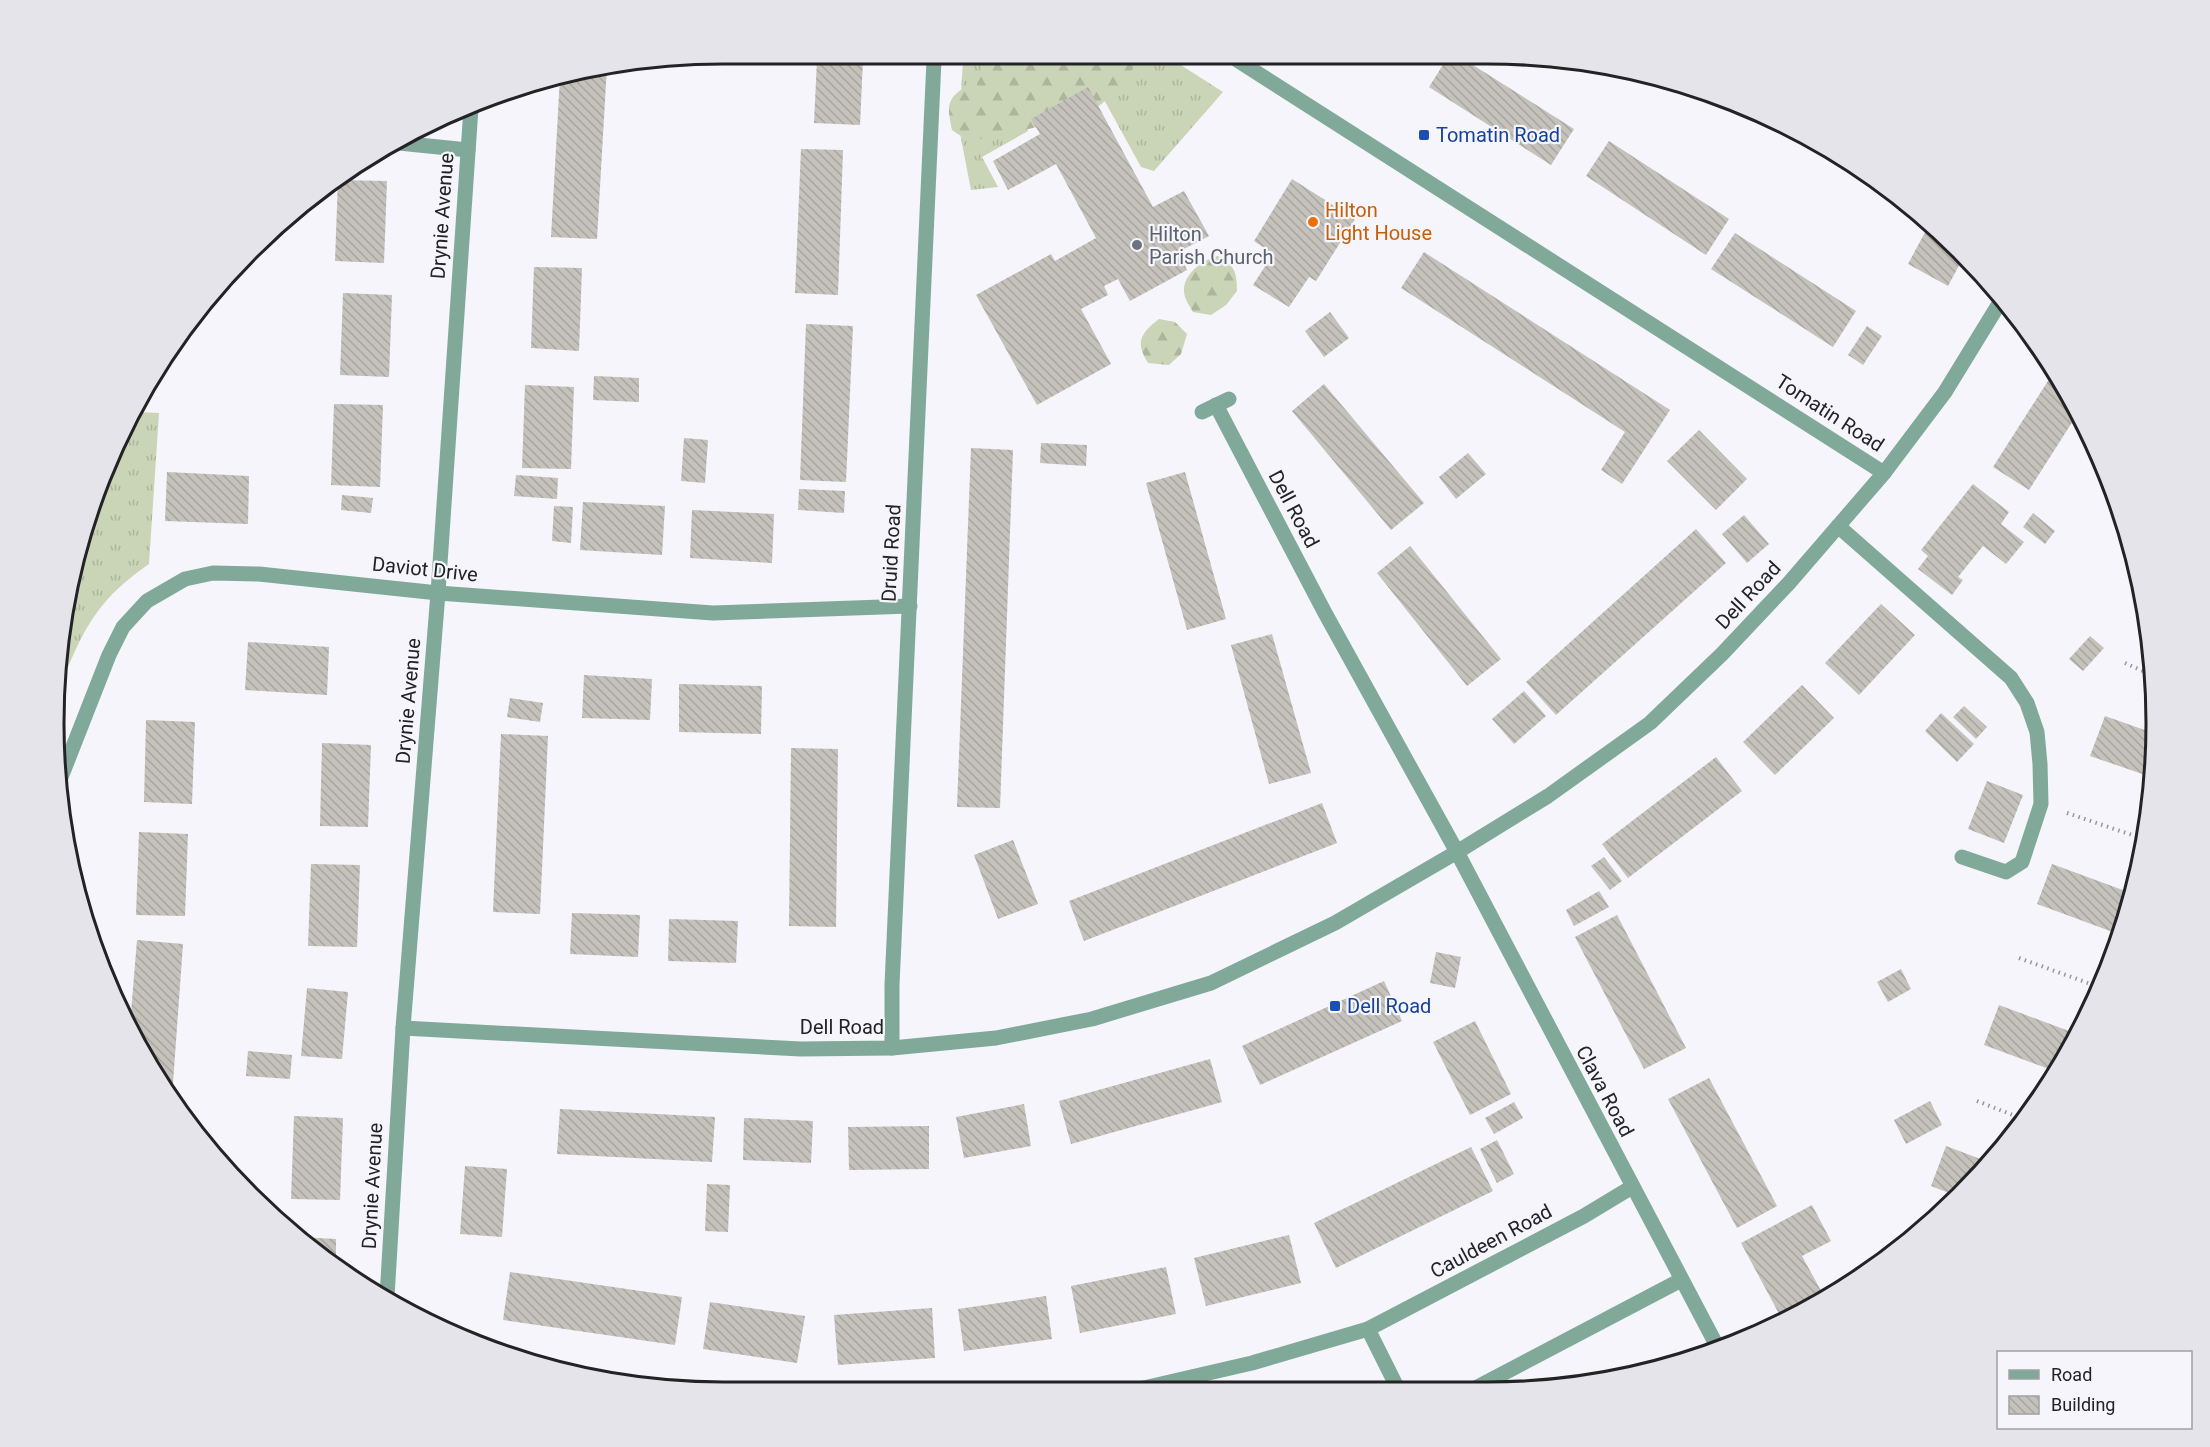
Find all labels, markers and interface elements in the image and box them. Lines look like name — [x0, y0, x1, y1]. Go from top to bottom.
place label: Tomatin Road — [1436, 123, 1560, 147]
marker: Tomatin Road — [1417, 128, 1431, 142]
street label: Drynie Avenue — [426, 152, 458, 280]
place label: Hilton Light House — [1325, 198, 1432, 245]
marker: Hilton Light House — [1306, 215, 1320, 229]
place label: Hilton Parish Church — [1149, 222, 1273, 269]
marker: Hilton Parish Church — [1130, 238, 1144, 252]
street label: Tomatin Road — [1771, 369, 1889, 457]
street label: Dell Road — [1264, 466, 1324, 552]
street label: Druid Road — [876, 503, 906, 603]
street label: Daviot Drive — [371, 552, 479, 586]
street label: Dell Road — [1710, 556, 1786, 634]
street label: Drynie Avenue — [391, 637, 425, 765]
place label: Dell Road — [1347, 994, 1431, 1018]
marker: Dell Road — [1328, 999, 1342, 1013]
street label: Dell Road — [800, 1015, 884, 1039]
street label: Clava Road — [1571, 1041, 1639, 1141]
street label: Drynie Avenue — [357, 1122, 387, 1250]
street label: Cauldeen Road — [1426, 1199, 1556, 1283]
legend — [1997, 1351, 2192, 1429]
text: Road — [2051, 1364, 2092, 1385]
text: Building — [2051, 1394, 2115, 1415]

